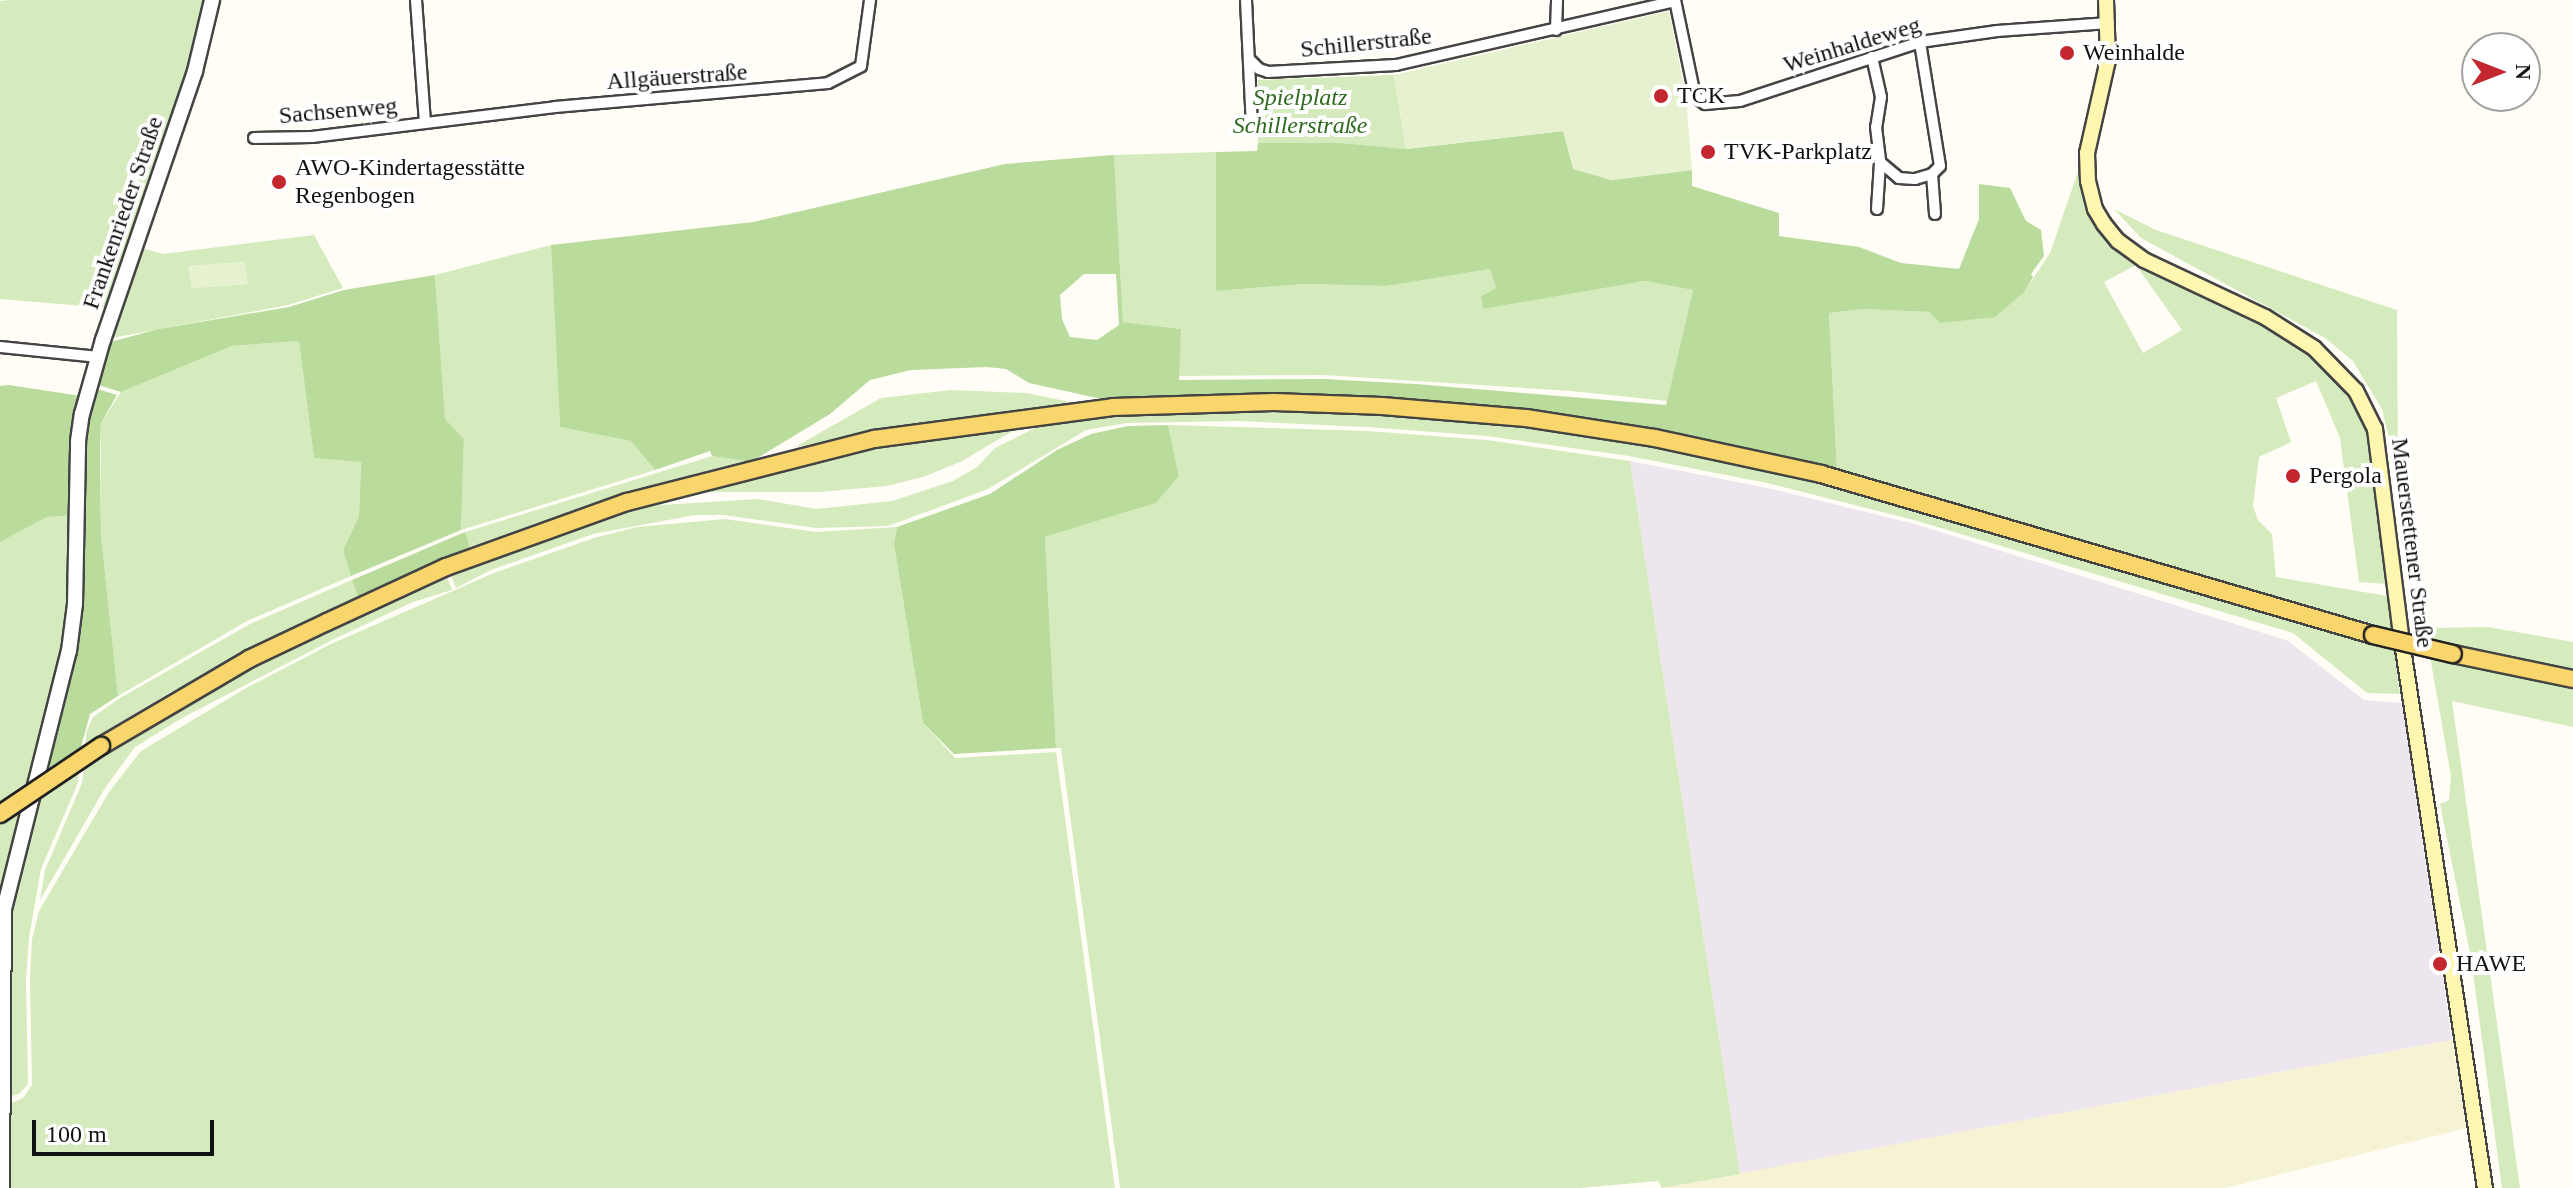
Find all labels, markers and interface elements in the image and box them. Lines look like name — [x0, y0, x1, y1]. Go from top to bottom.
street label: Weinhaldeweg — [1780, 10, 1924, 80]
street label: Schillerstraße — [1299, 22, 1433, 64]
north arrow — [2461, 32, 2541, 112]
place label: Weinhalde — [2083, 39, 2185, 67]
marker: Weinhalde — [2058, 44, 2076, 62]
street label: Allgäuerstraße — [606, 58, 748, 96]
text: N — [2511, 64, 2536, 80]
place label: TCK — [1677, 82, 1725, 110]
park label: Spielplatz Schillerstraße — [1233, 84, 1367, 140]
marker: TCK — [1652, 87, 1670, 105]
street label: Sachsenweg — [278, 91, 398, 131]
street label: Frankenrieder Straße — [77, 113, 169, 313]
place label: TVK-Parkplatz — [1724, 138, 1872, 166]
marker: TVK-Parkplatz — [1699, 143, 1717, 161]
place label: AWO-Kindertagesstätte Regenbogen — [295, 154, 525, 210]
marker: AWO-Kindertagesstätte Regenbogen — [270, 173, 288, 191]
street label: Mauerstettener Straße — [2385, 436, 2439, 650]
place label: Pergola — [2309, 462, 2382, 490]
marker: Pergola — [2284, 467, 2302, 485]
place label: HAWE — [2456, 950, 2526, 978]
marker: HAWE — [2431, 955, 2449, 973]
scale bar — [36, 1104, 218, 1154]
text: 100 m — [46, 1121, 107, 1147]

